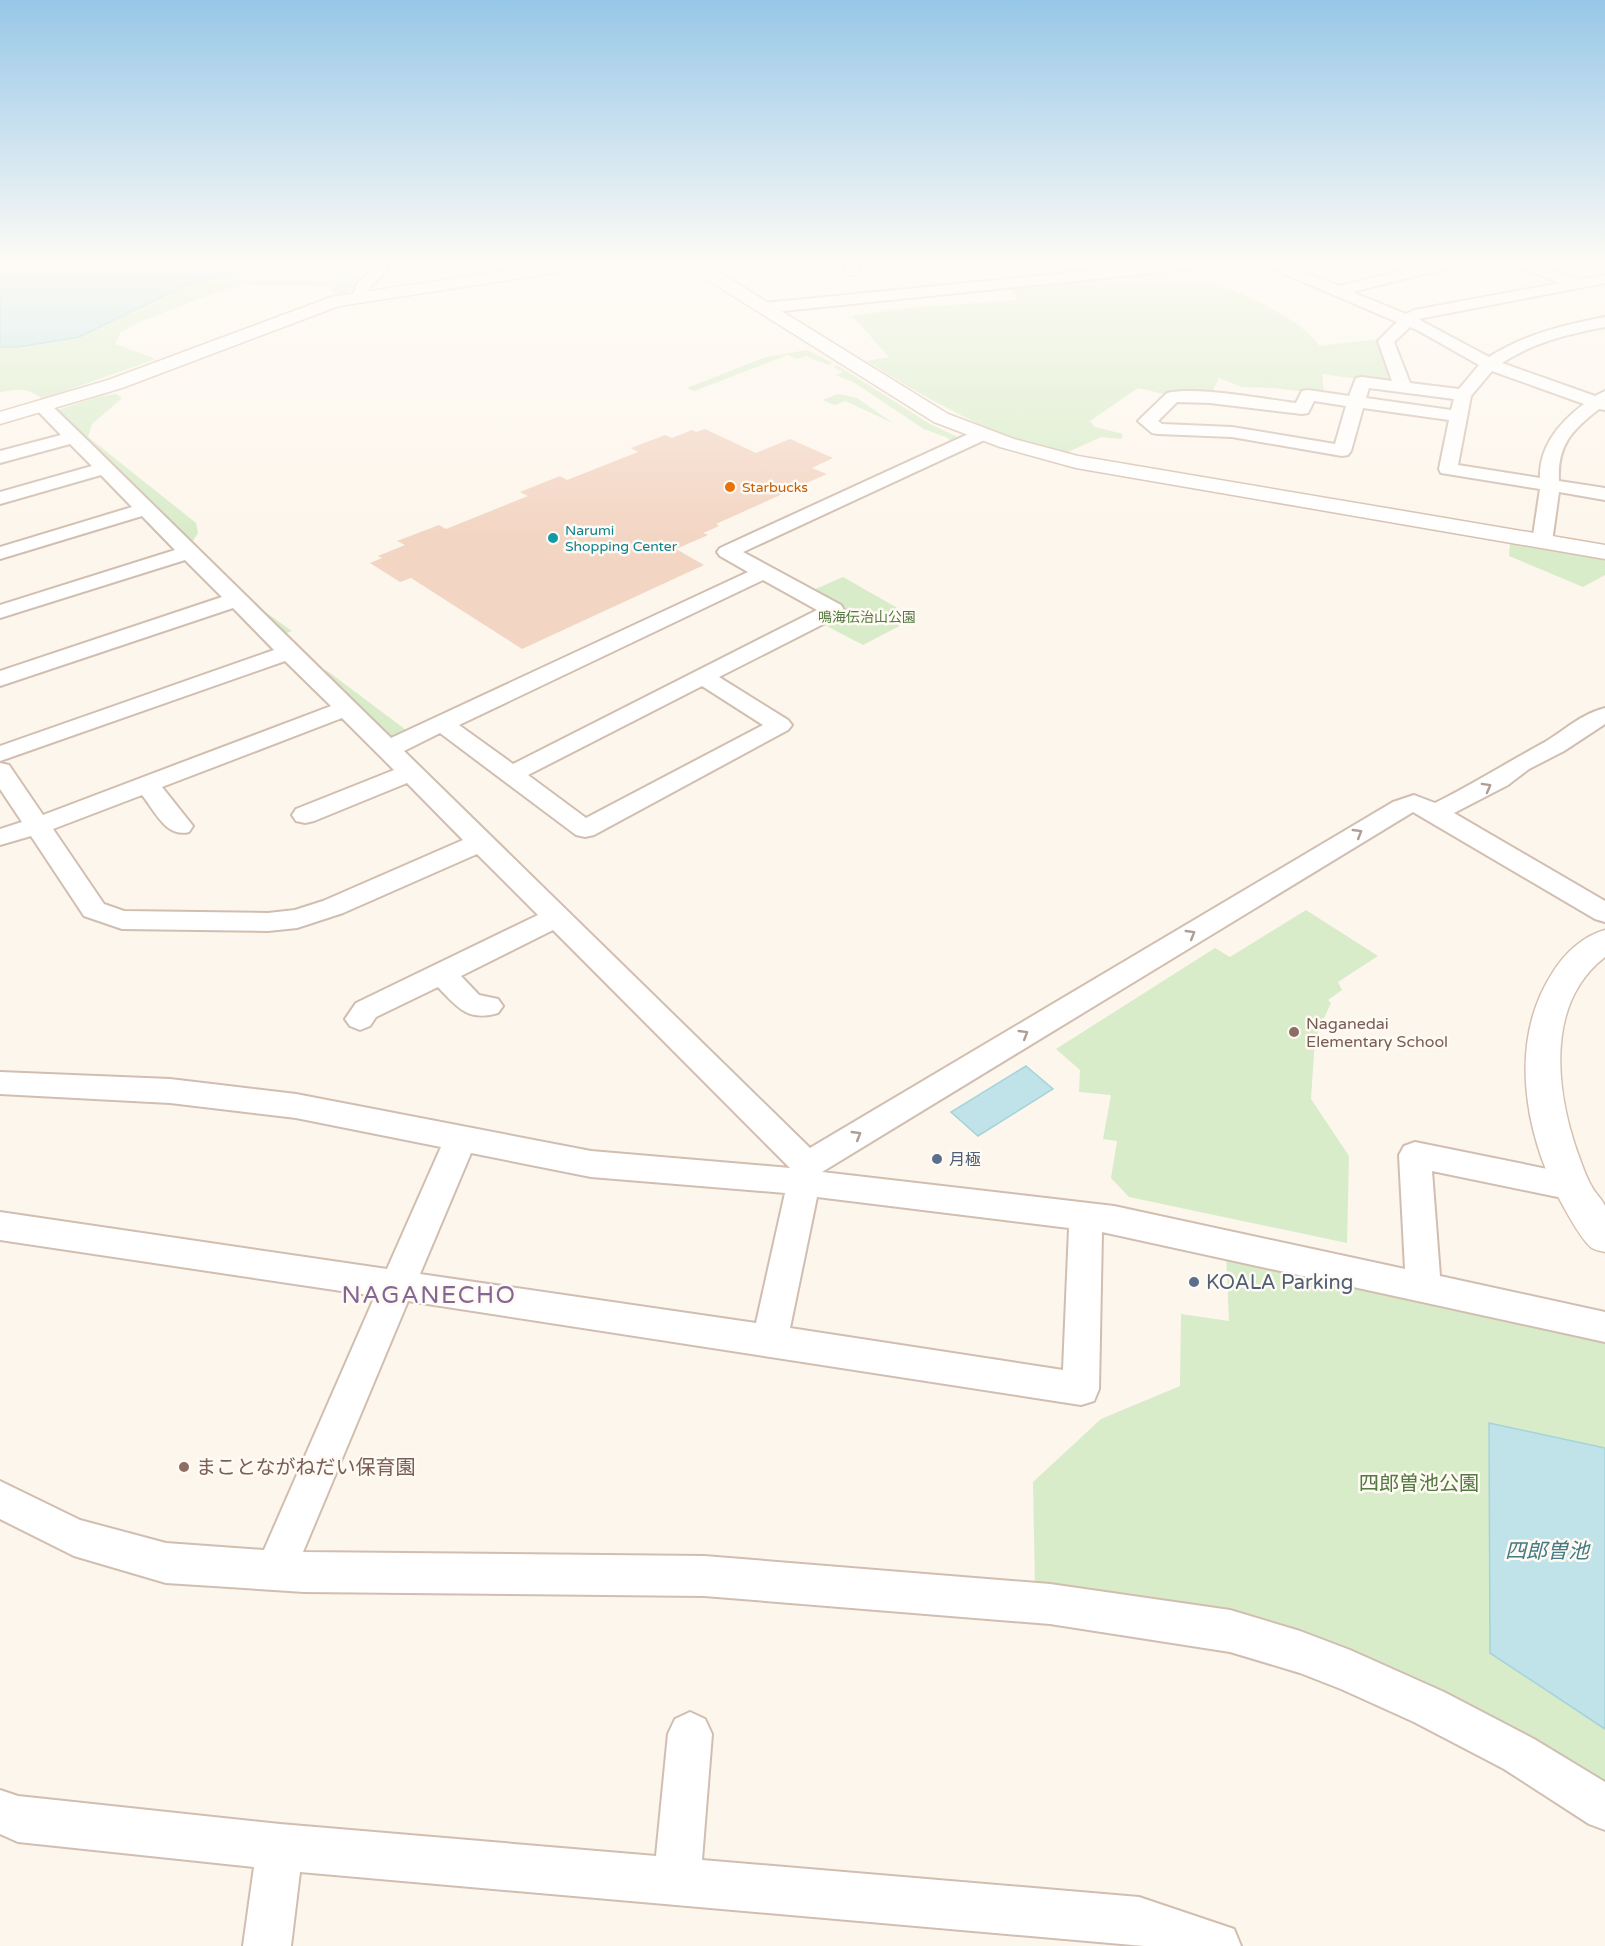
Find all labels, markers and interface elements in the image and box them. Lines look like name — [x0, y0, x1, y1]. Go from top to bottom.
place label: Starbucks — [742, 479, 808, 496]
marker: Starbucks — [723, 480, 737, 494]
place label: Narumi Shopping Center — [565, 522, 678, 555]
marker: Narumi Shopping Center — [546, 531, 560, 545]
park label: 鳴海伝治山公園 — [818, 609, 916, 626]
one-way arrow — [1480, 783, 1491, 794]
one-way arrow — [1352, 829, 1362, 841]
one-way arrow — [1185, 929, 1195, 941]
place label: Naganedai Elementary School — [1306, 1014, 1448, 1052]
marker: Naganedai Elementary School — [1287, 1025, 1301, 1039]
one-way arrow — [1018, 1030, 1028, 1042]
one-way arrow — [851, 1130, 861, 1142]
place label: 月極 — [949, 1150, 981, 1170]
marker: 月極 — [930, 1152, 944, 1166]
place label: KOALA Parking — [1206, 1271, 1353, 1295]
marker: KOALA Parking — [1187, 1275, 1201, 1289]
district label: NAGANECHO — [341, 1281, 517, 1310]
place label: まことながねだい保育園 — [196, 1456, 415, 1480]
marker: まことながねだい保育園 — [177, 1460, 191, 1474]
park label: 四郎曽池公園 — [1359, 1472, 1479, 1496]
water label: 四郎曽池 — [1505, 1539, 1591, 1564]

